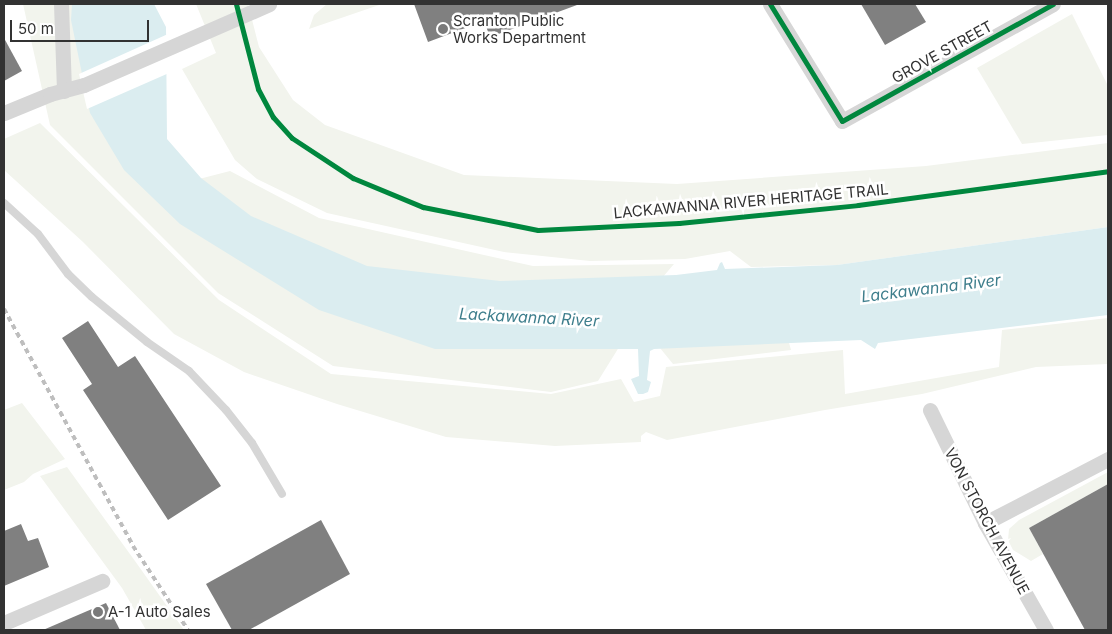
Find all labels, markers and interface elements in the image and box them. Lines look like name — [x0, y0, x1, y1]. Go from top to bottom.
scale bar — [12, 10, 151, 42]
place label: Scranton Public Works Department — [453, 11, 586, 46]
street label: GROVE STREET — [889, 17, 995, 87]
text: 50 m — [18, 19, 54, 38]
marker: Scranton Public Works Department — [437, 23, 449, 35]
street label: LACKAWANNA RIVER HERITAGE TRAIL — [613, 180, 889, 222]
water label: Lackawanna River — [860, 270, 1002, 306]
water label: Lackawanna River — [458, 304, 600, 330]
street label: VON STORCH AVENUE — [941, 445, 1033, 597]
place label: A-1 Auto Sales — [108, 603, 211, 621]
marker: A-1 Auto Sales — [92, 606, 104, 618]

